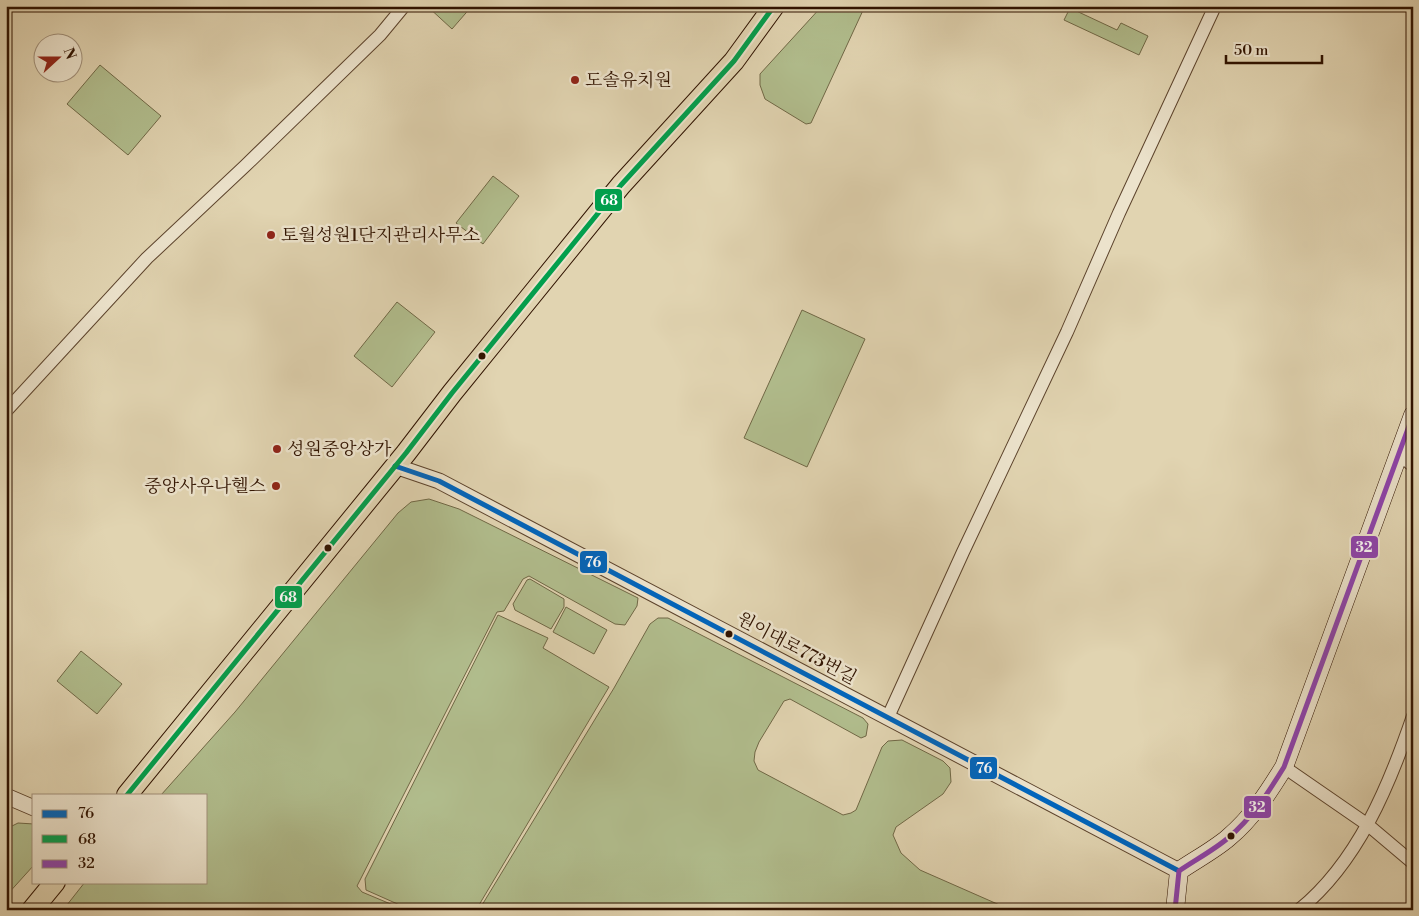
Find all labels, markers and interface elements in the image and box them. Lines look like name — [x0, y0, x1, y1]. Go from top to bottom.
north arrow — [32, 32, 82, 82]
scale bar — [1226, 32, 1323, 64]
text: 50 m — [1234, 41, 1268, 60]
text: N — [59, 45, 80, 62]
place label: 도솔유치원 — [585, 69, 672, 92]
marker: 도솔유치원 — [569, 74, 581, 86]
line badge: 68 — [594, 188, 623, 212]
text: 68 — [600, 192, 618, 210]
place label: 토월성원1단지관리사무소 — [281, 224, 480, 247]
marker: 토월성원1단지관리사무소 — [265, 229, 277, 241]
unlabelled marker — [477, 351, 487, 361]
place label: 성원중앙상가 — [287, 438, 392, 461]
marker: 성원중앙상가 — [271, 443, 283, 455]
place label: 중앙사우나헬스 — [144, 475, 267, 498]
marker: 중앙사우나헬스 — [270, 480, 282, 492]
line badge: 32 — [1350, 535, 1379, 559]
text: 32 — [1355, 539, 1373, 557]
unlabelled marker — [323, 543, 333, 553]
line badge: 76 — [579, 550, 608, 574]
text: 76 — [585, 554, 601, 572]
line badge: 68 — [274, 585, 303, 609]
text: 68 — [279, 589, 297, 607]
street label: 원이대로773번길 — [733, 607, 861, 690]
unlabelled marker — [724, 629, 734, 639]
line badge: 76 — [969, 756, 998, 780]
text: 76 — [976, 760, 992, 778]
legend — [32, 794, 208, 884]
line badge: 32 — [1243, 795, 1272, 819]
text: 32 — [1248, 799, 1266, 817]
text: 76 — [78, 804, 94, 823]
text: 68 — [78, 830, 96, 849]
unlabelled marker — [1226, 831, 1236, 841]
text: 32 — [78, 854, 95, 873]

